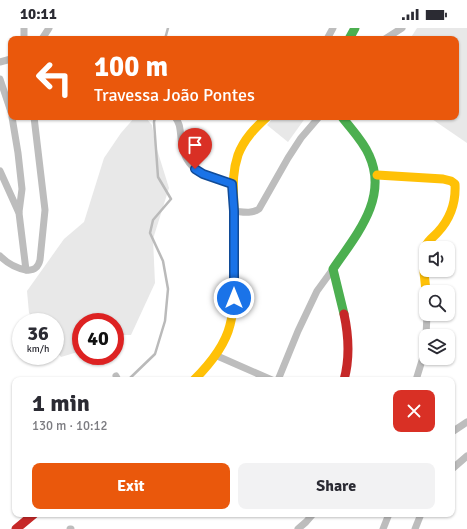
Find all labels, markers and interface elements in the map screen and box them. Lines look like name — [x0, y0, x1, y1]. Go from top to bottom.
text: 10:11 — [20, 5, 57, 23]
text: 100 m — [94, 50, 168, 84]
icon: left — [28, 52, 80, 104]
text: Travessa João Pontes — [94, 84, 255, 106]
pin — [178, 128, 212, 169]
icon: arrive — [184, 134, 206, 156]
map controls — [419, 241, 455, 365]
button: sound — [419, 241, 455, 277]
position arrow — [213, 277, 255, 319]
button: search — [419, 285, 455, 321]
speed limit sign: 40 — [72, 313, 124, 365]
text: 36 — [27, 321, 49, 346]
button: layers — [419, 329, 455, 365]
text: km/h — [27, 343, 49, 355]
text: 1 min — [32, 388, 90, 418]
button: close — [393, 390, 435, 432]
text: 130 m · 10:12 — [32, 418, 108, 434]
button: Exit — [32, 463, 230, 509]
button: Share — [238, 463, 435, 509]

